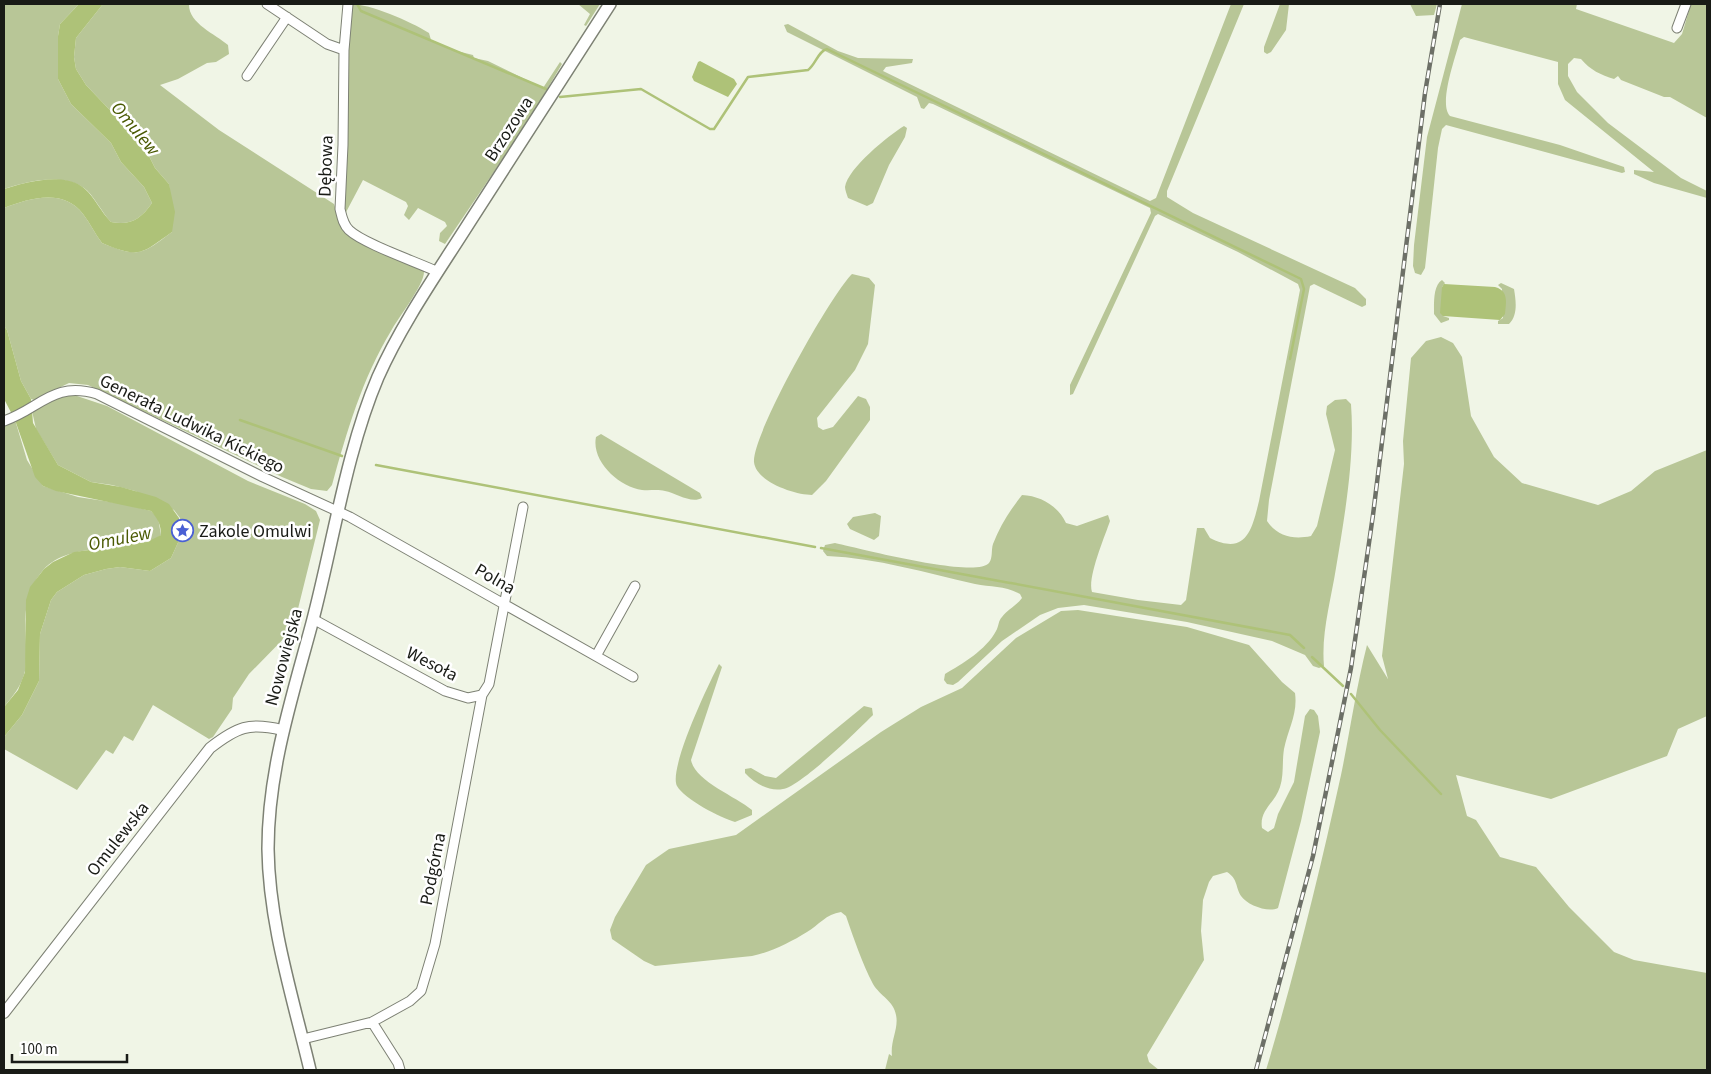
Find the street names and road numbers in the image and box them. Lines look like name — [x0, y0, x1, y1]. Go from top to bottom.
street label: Brzozowa — [479, 92, 539, 166]
street label: Dębowa — [312, 135, 340, 197]
street label: Generała Ludwika Kickiego — [95, 368, 289, 480]
street label: Polna — [470, 557, 520, 601]
street label: Nowowiejska — [259, 605, 309, 709]
street label: Wesoła — [402, 640, 462, 688]
street label: Omulewska — [81, 796, 155, 882]
street label: Podgórna — [414, 831, 452, 907]

